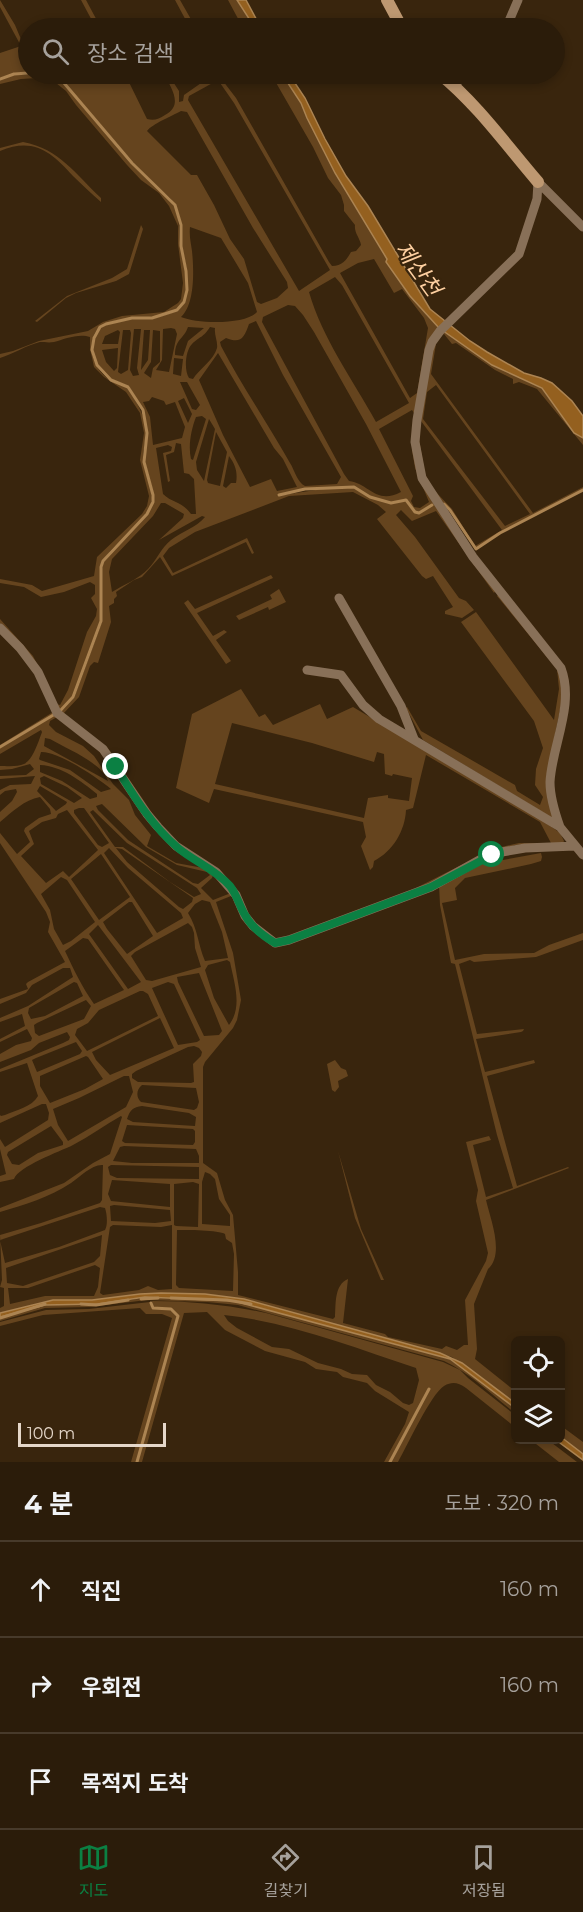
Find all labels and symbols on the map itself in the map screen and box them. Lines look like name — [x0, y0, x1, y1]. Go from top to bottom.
water label: 제산천 — [389, 236, 448, 304]
route end — [102, 753, 128, 779]
route start — [478, 841, 504, 867]
scale bar — [18, 1420, 166, 1448]

